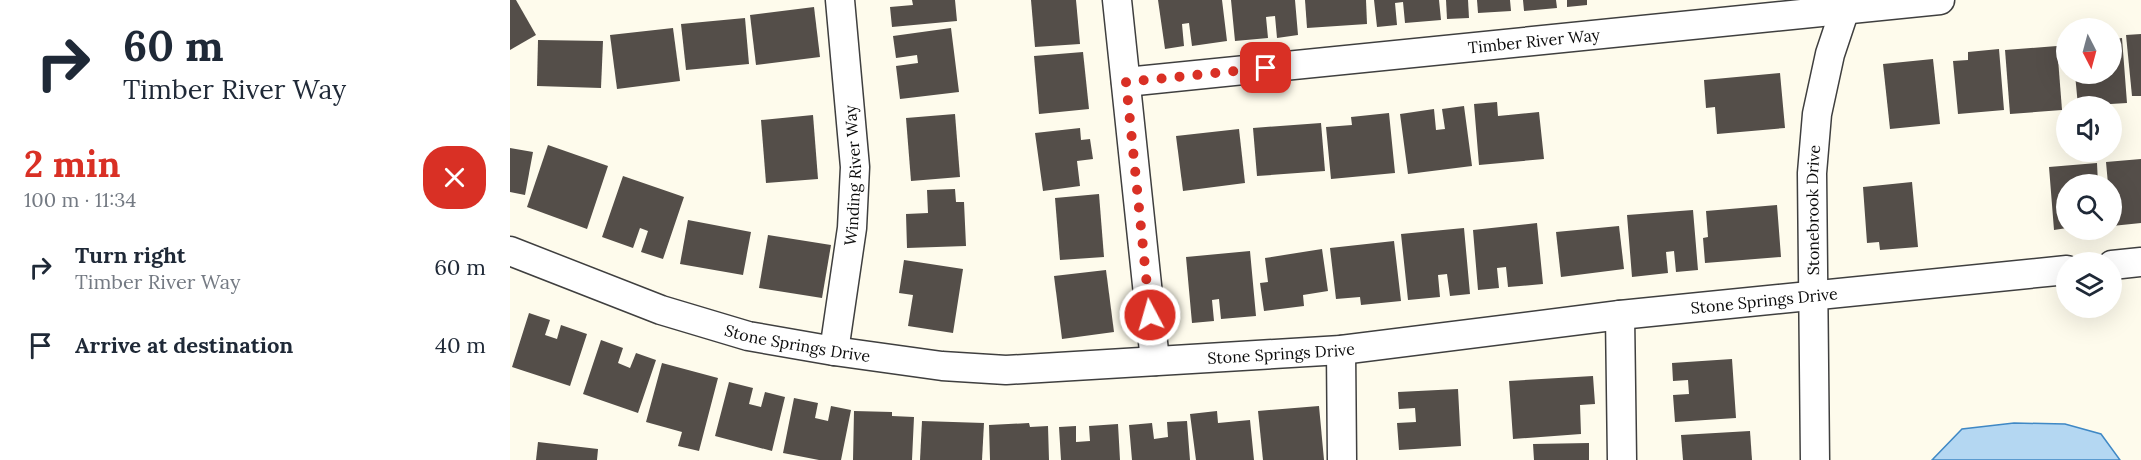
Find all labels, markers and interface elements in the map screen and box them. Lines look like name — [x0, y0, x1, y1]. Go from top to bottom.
north arrow — [2056, 18, 2122, 84]
map controls — [2056, 18, 2122, 318]
text: 60 m — [123, 19, 224, 73]
icon: right — [24, 24, 102, 102]
street label: Timber River Way — [1467, 24, 1601, 57]
pin — [1240, 42, 1291, 93]
icon: arrive — [1249, 51, 1282, 84]
text: Timber River Way — [123, 72, 346, 106]
button: sound — [2056, 96, 2122, 162]
street label: Winding River Way — [839, 104, 865, 247]
text: 2 min — [24, 141, 121, 187]
street label: Stonebrook Drive — [1802, 144, 1824, 275]
button: close — [423, 146, 486, 209]
button: search — [2056, 174, 2122, 240]
text: 100 m · 11:34 — [24, 187, 136, 212]
text: Turn right — [75, 241, 186, 269]
icon: right — [24, 251, 57, 284]
button: layers — [2056, 252, 2122, 318]
text: 60 m — [434, 253, 486, 281]
text: Timber River Way — [75, 269, 240, 294]
position arrow — [1118, 283, 1182, 347]
street label: Stone Springs Drive — [1690, 283, 1839, 318]
street label: Stone Springs Drive — [722, 320, 872, 366]
icon: arrive — [24, 329, 57, 362]
text: Arrive at destination — [75, 331, 293, 359]
text: 40 m — [435, 331, 486, 359]
street label: Stone Springs Drive — [1207, 338, 1356, 368]

